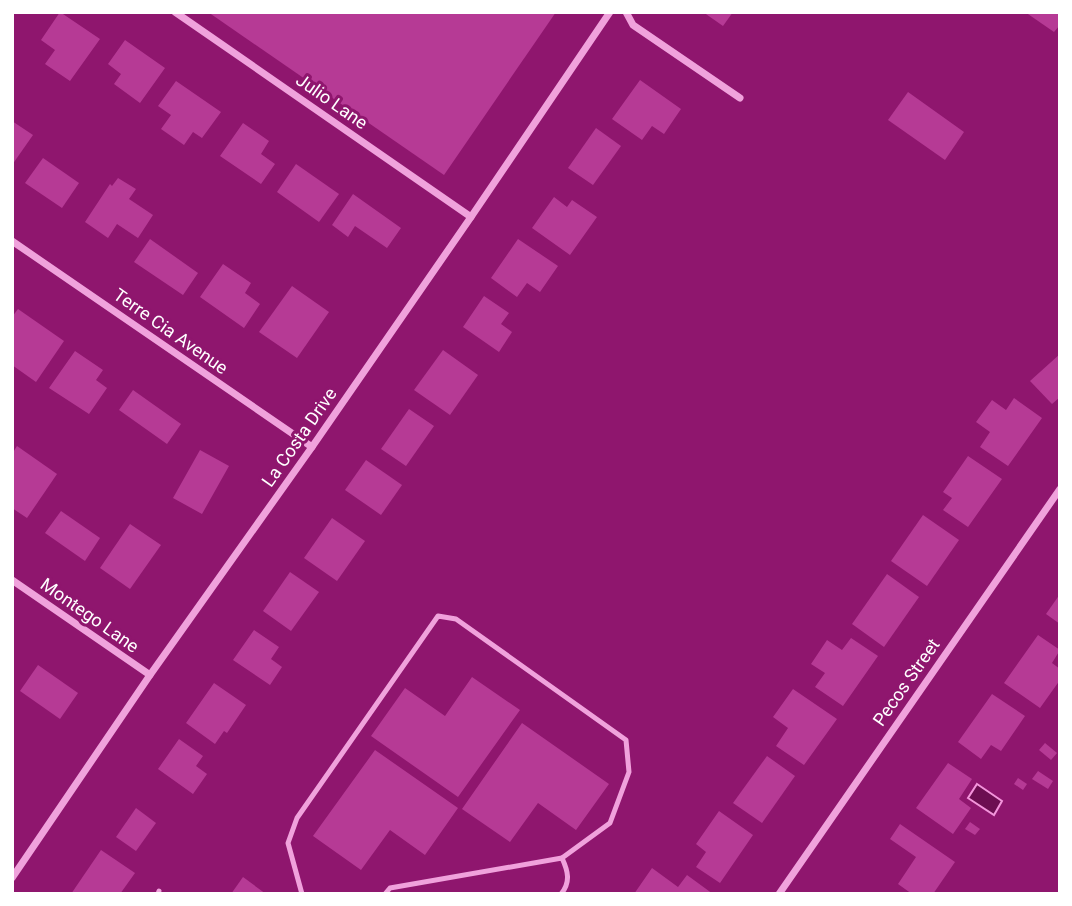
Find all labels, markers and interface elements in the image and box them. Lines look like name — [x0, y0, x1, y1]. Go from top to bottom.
street label: Julio Lane — [292, 69, 372, 133]
street label: Terre Cia Avenue — [110, 284, 232, 378]
street label: La Costa Drive — [257, 384, 341, 490]
street label: Montego Lane — [37, 573, 143, 657]
street label: Pecos Street — [868, 634, 944, 730]

